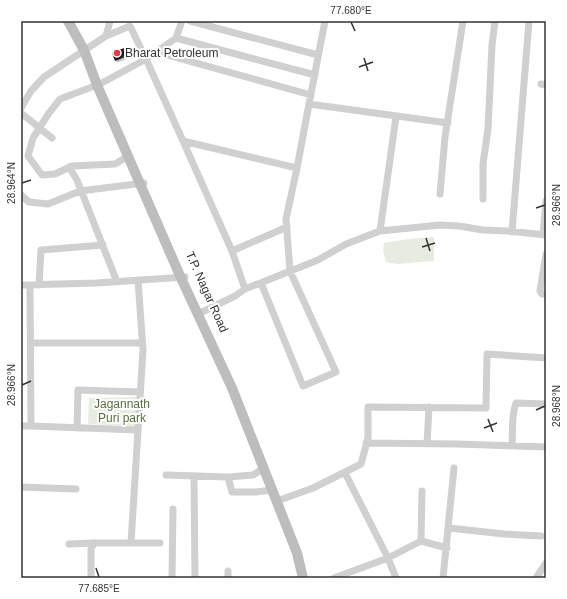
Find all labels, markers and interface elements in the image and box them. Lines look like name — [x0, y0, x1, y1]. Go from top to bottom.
text: 77.680°E — [330, 5, 372, 16]
place label: Bharat Petroleum — [125, 46, 218, 60]
marker: Bharat Petroleum — [112, 48, 122, 58]
text: 28.964°N — [6, 162, 17, 204]
text: 28.966°N — [551, 184, 562, 226]
street label: T.P. Nagar Road — [183, 249, 231, 335]
text: 28.966°N — [6, 364, 17, 406]
text: 28.968°N — [551, 385, 562, 427]
park label: Jagannath Puri park — [94, 397, 150, 425]
text: 77.685°E — [78, 583, 120, 594]

